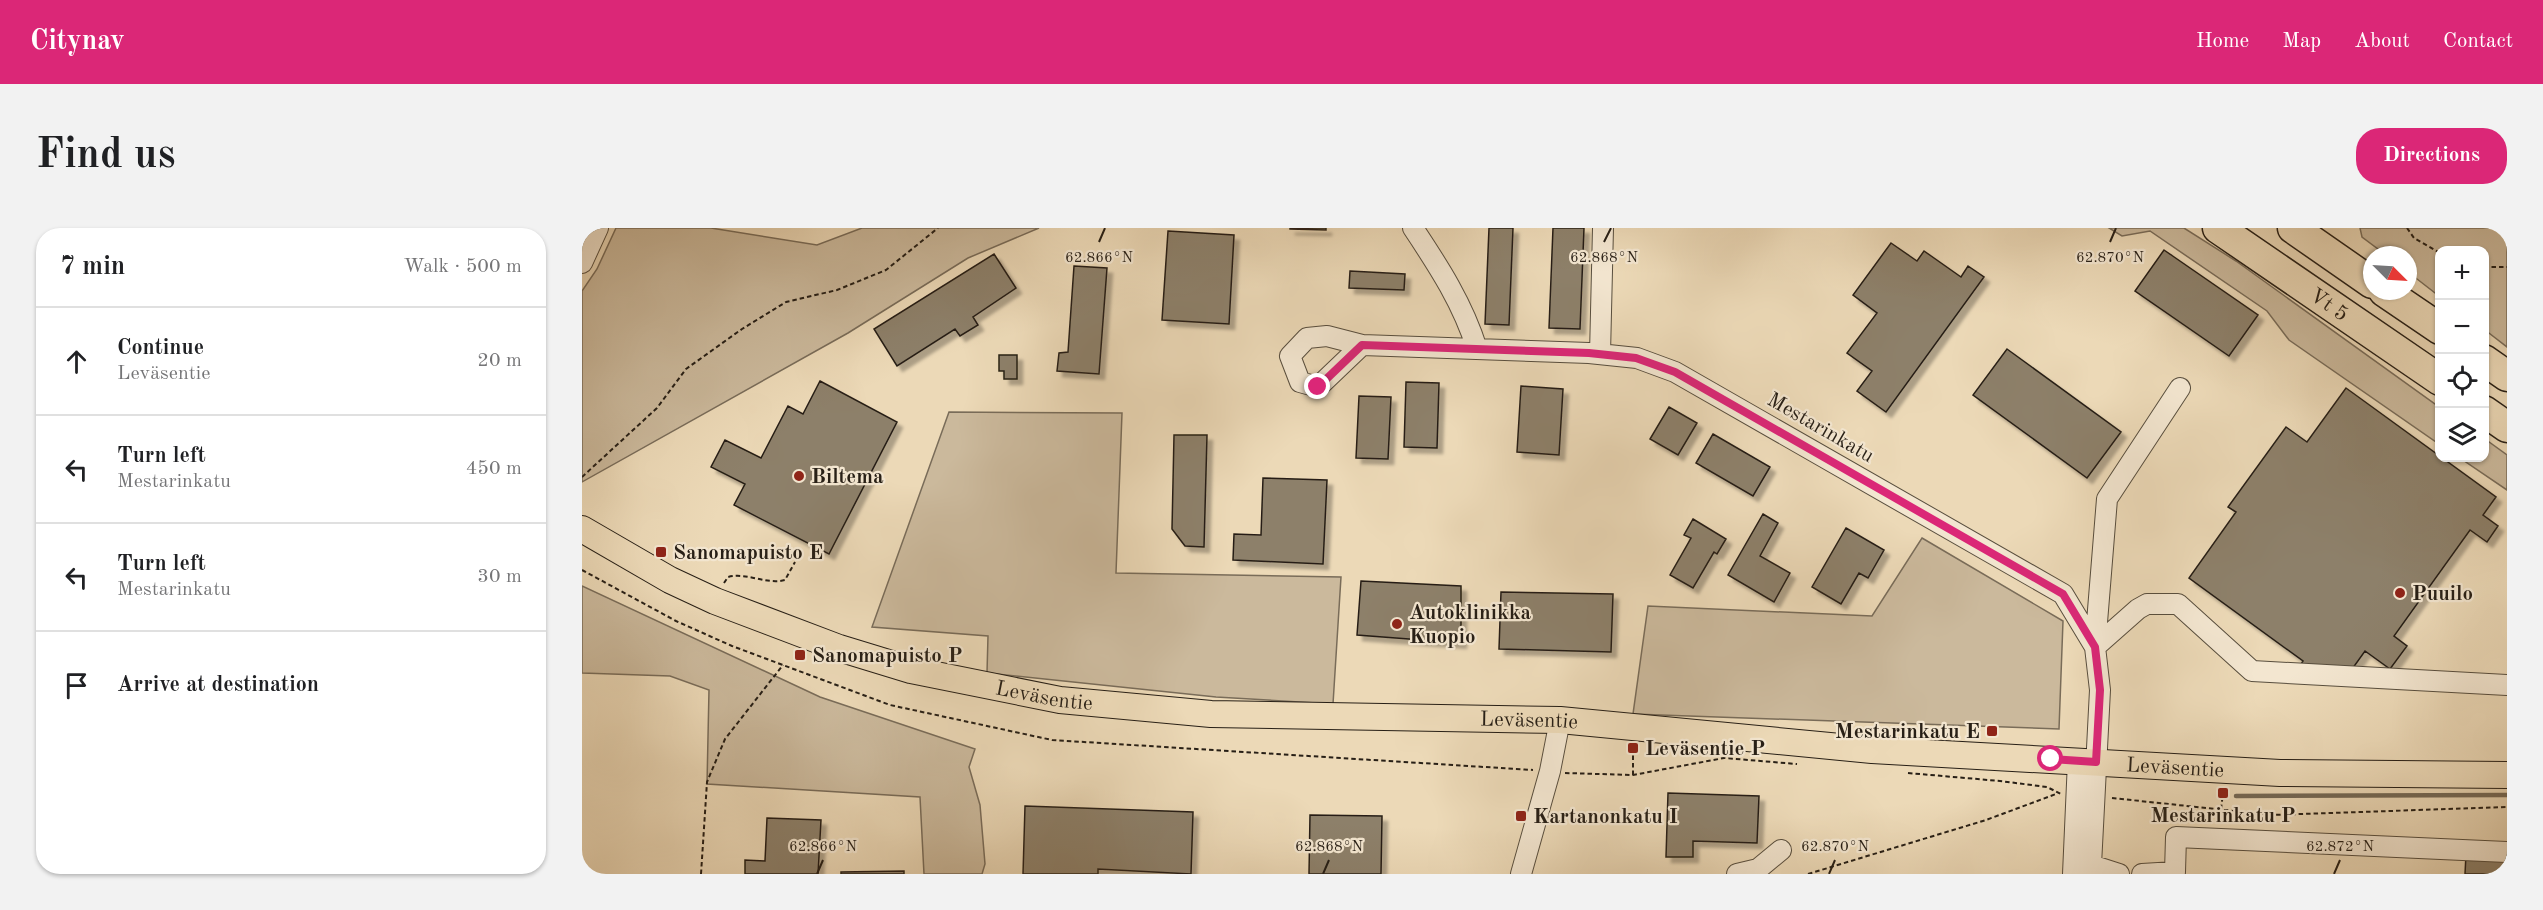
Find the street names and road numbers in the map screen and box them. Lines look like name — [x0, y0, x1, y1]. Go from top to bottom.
street label: Vt 5 — [2305, 285, 2352, 326]
street label: Mestarinkatu — [1763, 389, 1877, 467]
street label: Leväsentie — [994, 678, 1093, 715]
street label: Leväsentie — [1480, 710, 1579, 734]
street label: Leväsentie — [2125, 755, 2225, 782]

